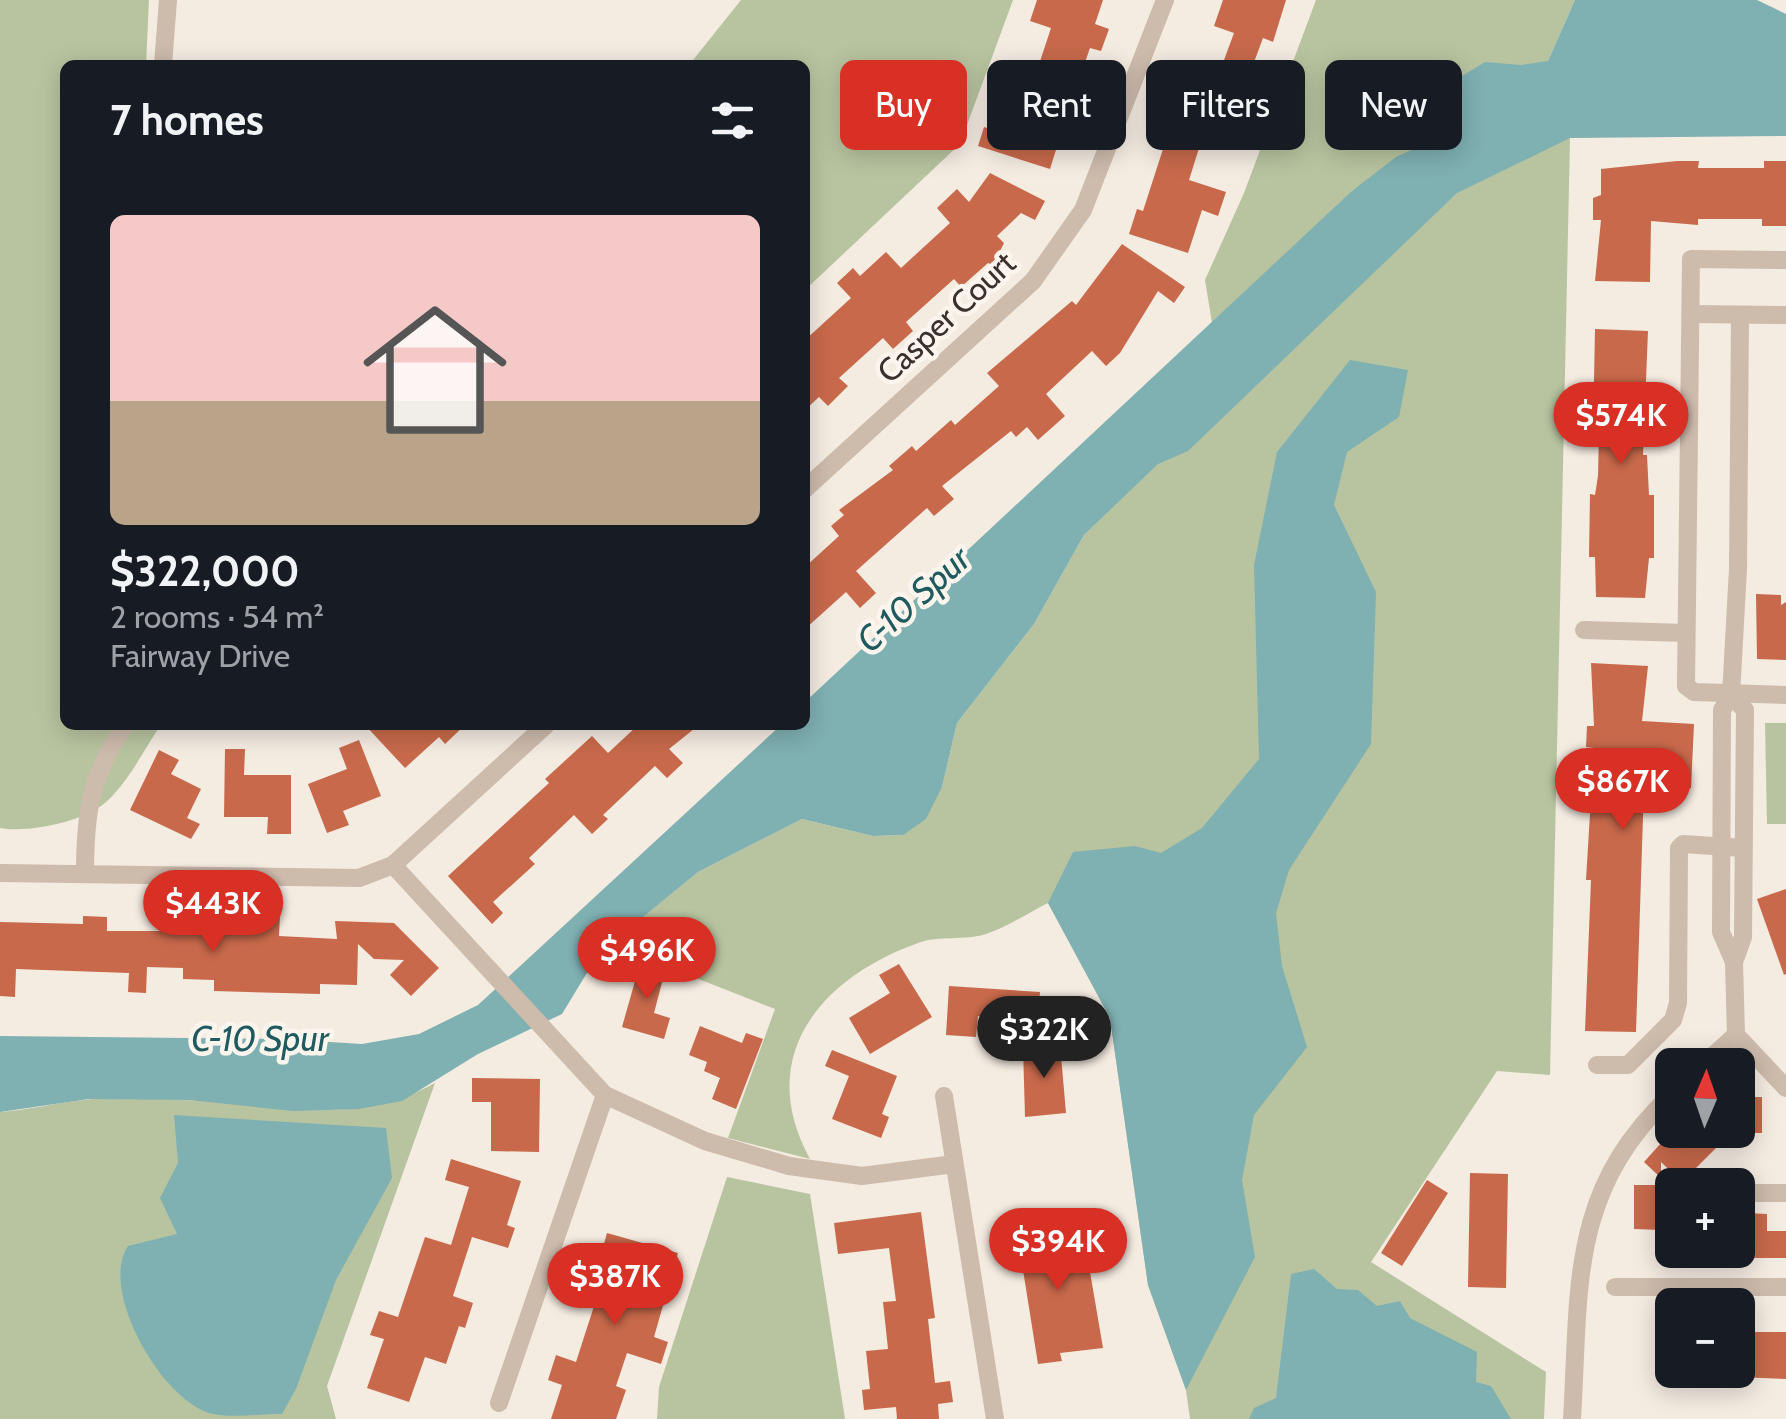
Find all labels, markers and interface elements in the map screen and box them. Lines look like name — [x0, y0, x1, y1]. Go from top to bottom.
chip: Buy — [840, 60, 967, 150]
chip: Rent — [987, 60, 1126, 150]
chip: Filters — [1146, 60, 1305, 150]
chip: New — [1325, 60, 1462, 150]
icon: filters — [705, 93, 760, 148]
text: 7 homes — [110, 94, 264, 146]
street label: Casper Court — [869, 243, 1023, 391]
icon: home — [345, 280, 525, 460]
pin: $574K — [1551, 382, 1691, 467]
text: $574K — [1576, 395, 1666, 434]
water label: C-10 Spur — [848, 536, 979, 661]
text: $322,000 — [110, 545, 300, 597]
text: 2 rooms · 54 m² — [110, 597, 324, 636]
text: Fairway Drive — [110, 636, 290, 675]
pin: $867K — [1553, 748, 1693, 833]
text: $867K — [1577, 761, 1669, 800]
pin: $443K — [143, 870, 283, 955]
text: $443K — [165, 883, 261, 922]
pin: $496K — [577, 917, 717, 1002]
text: $496K — [600, 930, 694, 969]
pin: $322K — [974, 996, 1114, 1081]
text: $322K — [999, 1009, 1089, 1048]
water label: C-10 Spur — [191, 1017, 330, 1060]
north arrow — [1655, 1048, 1755, 1148]
map controls — [1655, 1048, 1755, 1388]
button: + — [1655, 1168, 1755, 1268]
pin: $394K — [988, 1208, 1128, 1293]
text: $394K — [1011, 1221, 1105, 1260]
pin: $387K — [545, 1243, 685, 1328]
text: $387K — [569, 1256, 661, 1295]
button: − — [1655, 1288, 1755, 1388]

